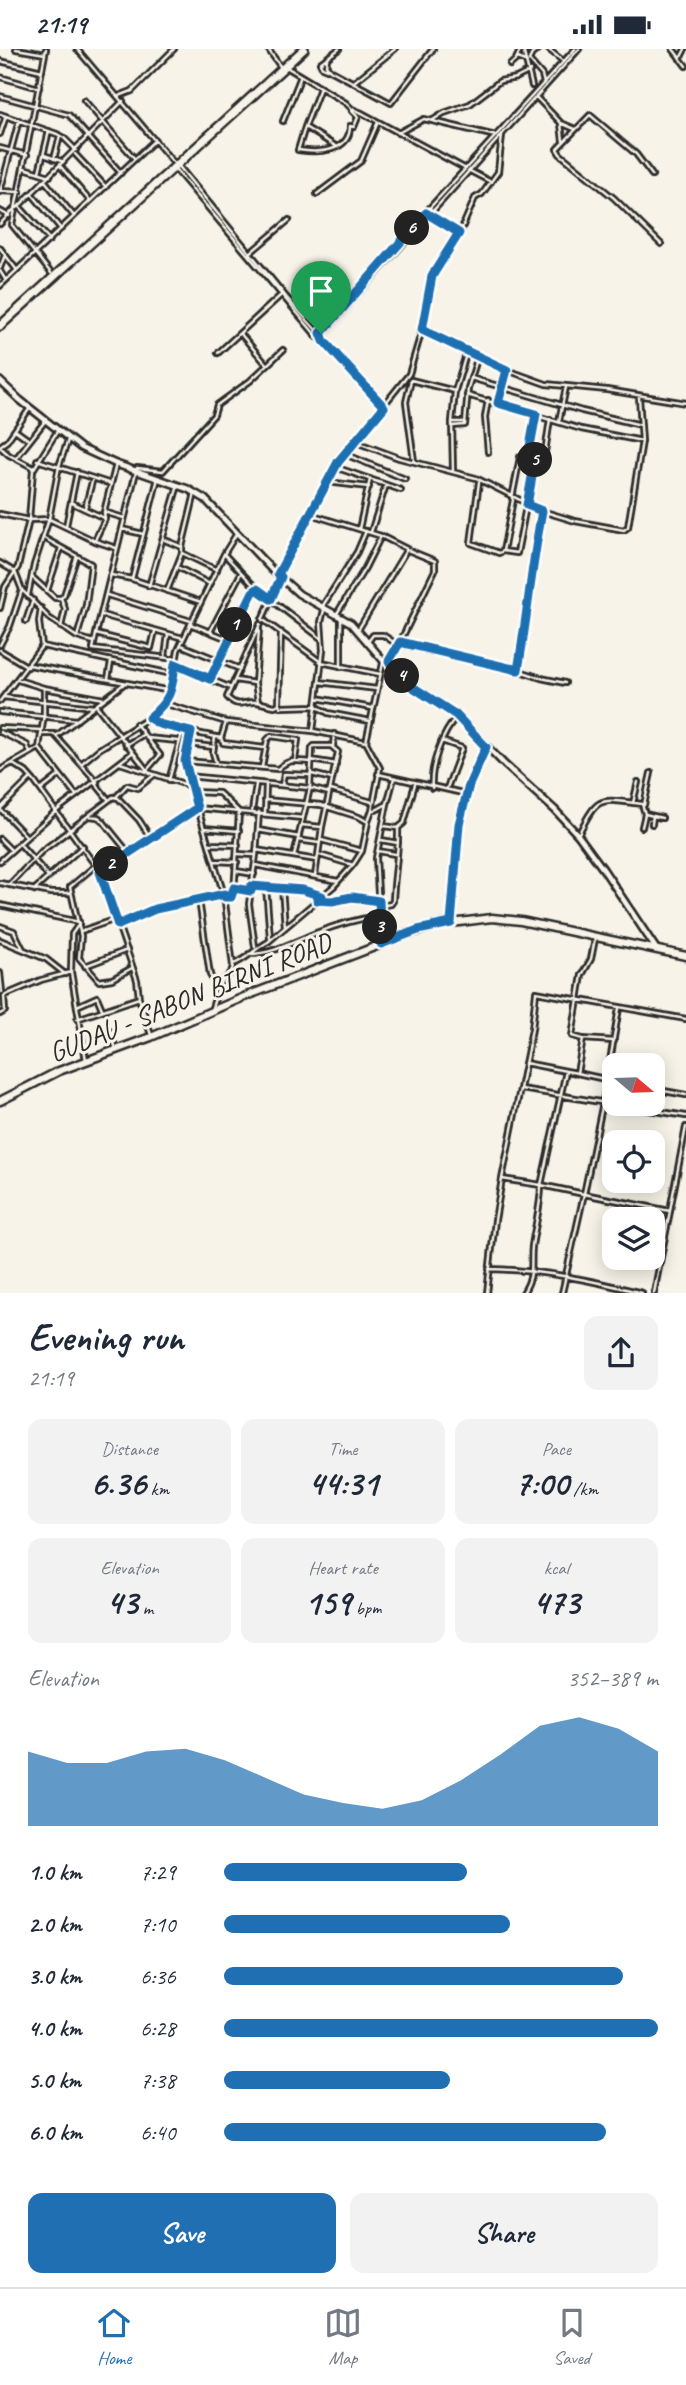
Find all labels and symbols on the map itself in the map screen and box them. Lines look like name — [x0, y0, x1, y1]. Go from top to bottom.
pin: 6 — [394, 211, 430, 245]
pin — [291, 261, 351, 333]
pin: 5 — [518, 443, 552, 477]
pin: 1 — [218, 607, 252, 643]
pin: 4 — [384, 659, 420, 693]
pin: 2 — [94, 847, 128, 881]
pin: 3 — [362, 909, 398, 945]
street label: GUDAU - SABON BIRNI ROAD — [44, 924, 338, 1070]
north arrow — [602, 1053, 665, 1117]

